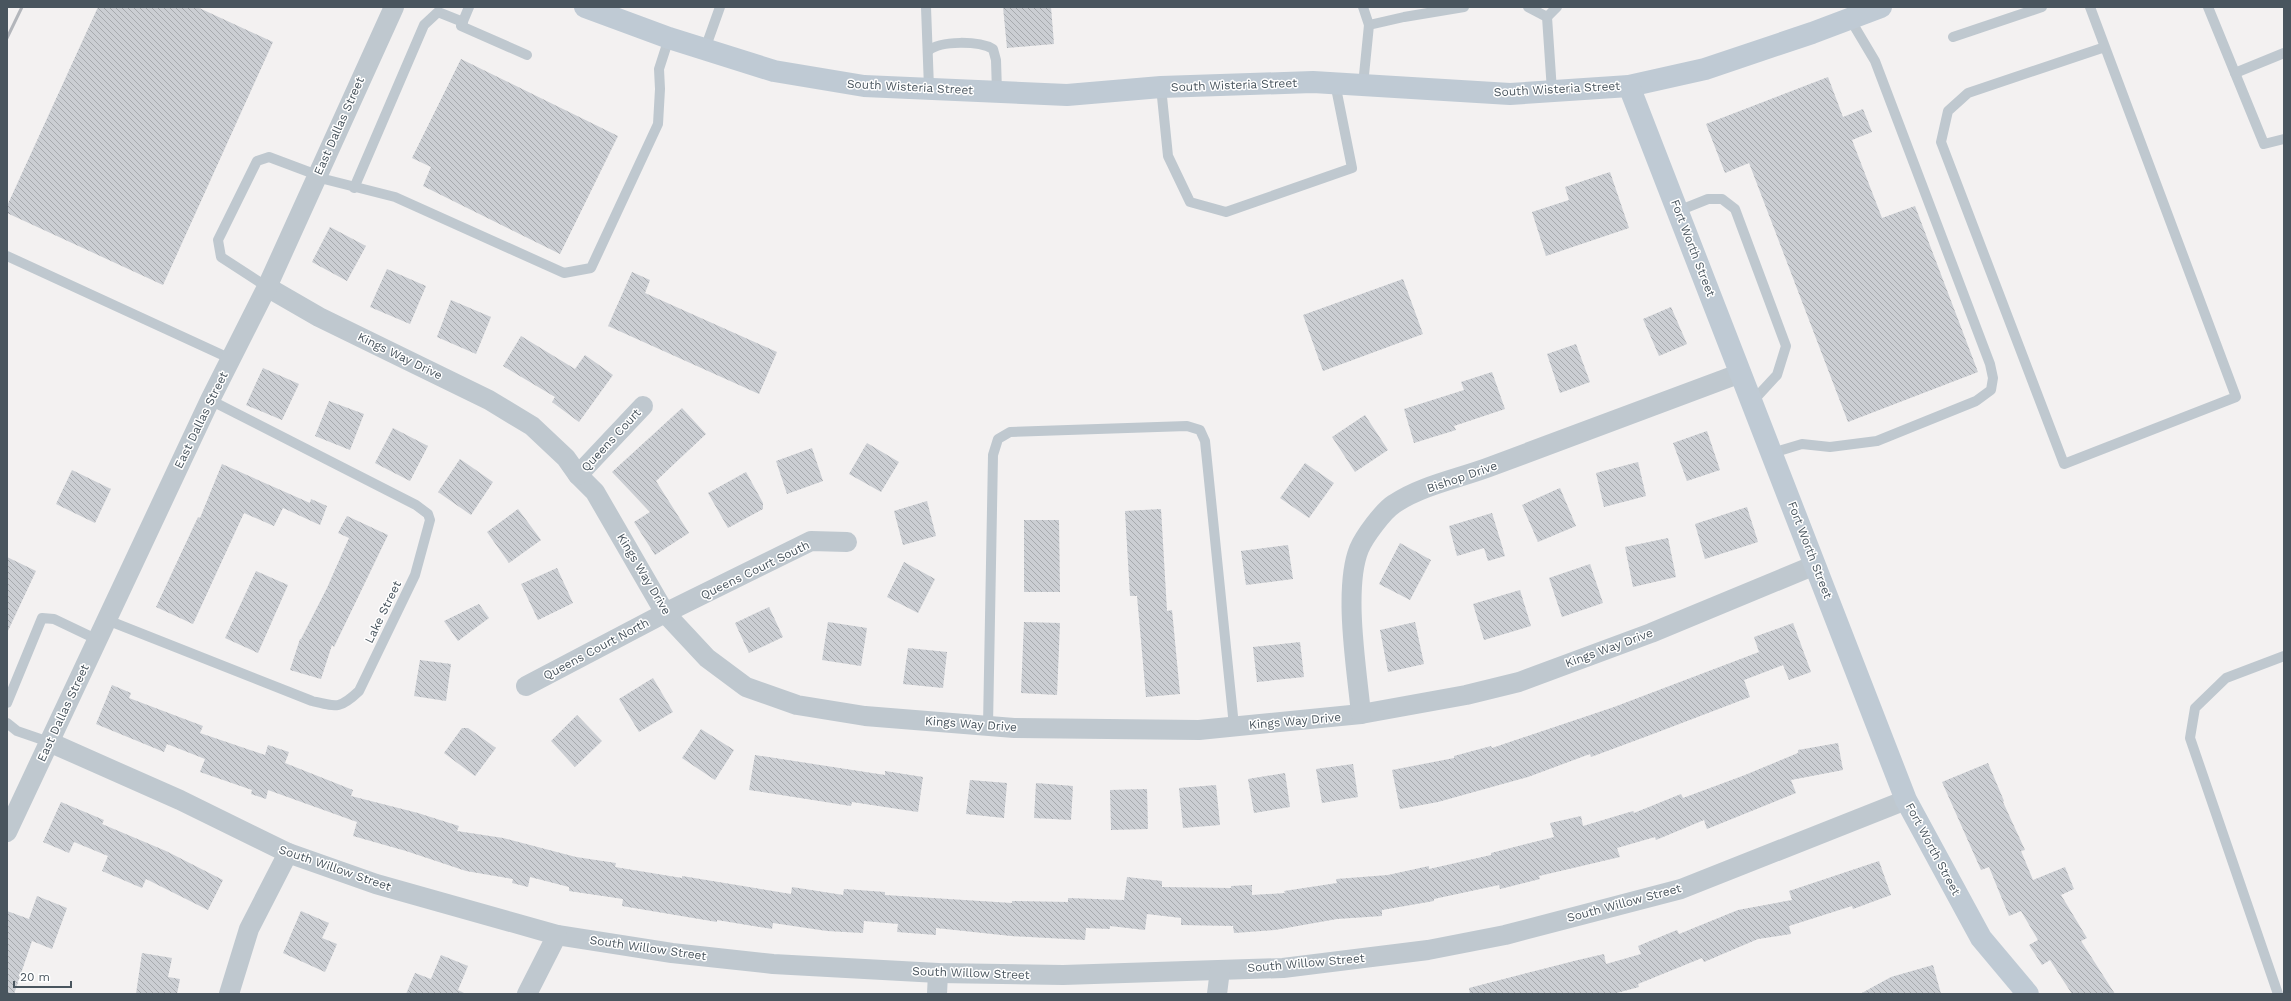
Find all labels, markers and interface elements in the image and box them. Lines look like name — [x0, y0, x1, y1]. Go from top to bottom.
street label: East Dallas Street — [311, 75, 367, 177]
street label: South Wisteria Street — [1171, 76, 1297, 94]
street label: South Wisteria Street — [847, 77, 973, 97]
street label: South Wisteria Street — [1494, 79, 1620, 99]
street label: Fort Worth Street — [1668, 198, 1718, 298]
street label: Kings Way Drive — [355, 329, 445, 383]
street label: East Dallas Street — [171, 369, 231, 471]
street label: Queens Court — [578, 406, 644, 474]
street label: Bishop Drive — [1425, 458, 1499, 496]
street label: Fort Worth Street — [1785, 500, 1835, 600]
street label: Kings Way Drive — [614, 531, 674, 617]
street label: Queens Court South — [698, 538, 812, 602]
street label: Lake Street — [362, 579, 404, 645]
street label: Queens Court North — [541, 615, 651, 683]
street label: Kings Way Drive — [1563, 626, 1655, 670]
street label: East Dallas Street — [34, 662, 92, 764]
street label: Kings Way Drive — [1248, 710, 1342, 732]
street label: Kings Way Drive — [924, 714, 1018, 734]
street label: Fort Worth Street — [1903, 800, 1963, 898]
street label: South Willow Street — [277, 842, 393, 894]
street label: South Willow Street — [1565, 881, 1683, 925]
street label: South Willow Street — [589, 933, 707, 963]
street label: South Willow Street — [1247, 951, 1365, 975]
scale bar — [14, 963, 71, 989]
street label: South Willow Street — [912, 964, 1030, 982]
text: 20 m — [20, 970, 50, 984]

